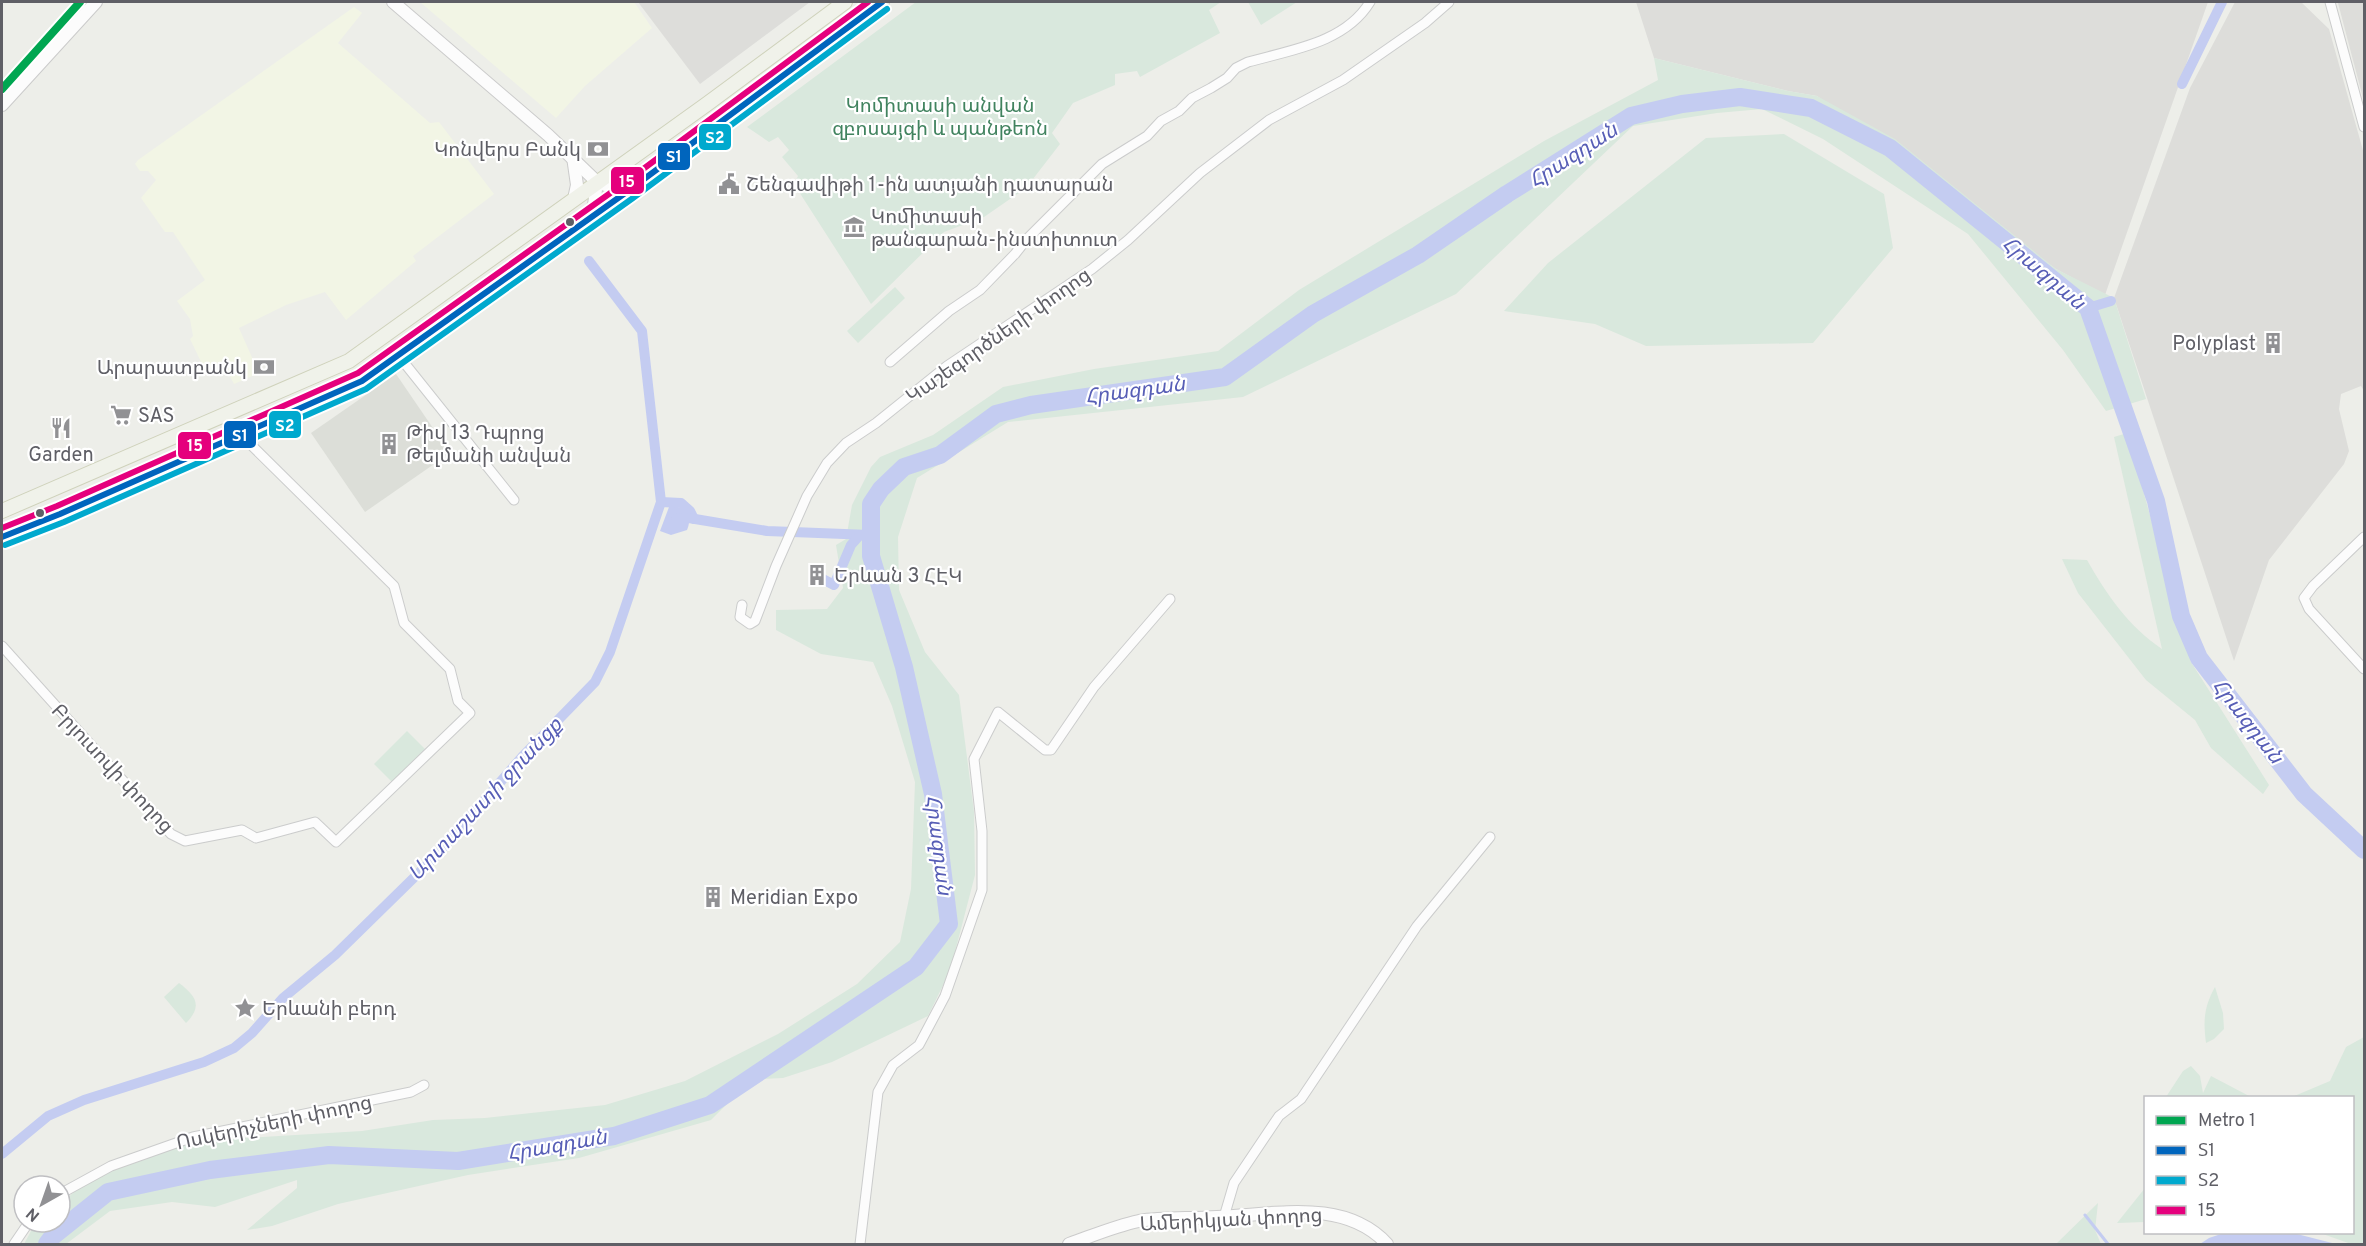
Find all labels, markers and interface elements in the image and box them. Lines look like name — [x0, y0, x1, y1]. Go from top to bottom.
park label: Կոմիտասի անվան զբոսայգի և պանթեոն — [832, 94, 1048, 143]
water label: Հրազդան — [1524, 117, 1625, 195]
line badge: Տ2 — [698, 123, 732, 151]
text: Տ2 — [705, 129, 725, 149]
bank icon: Կոնվերս Բանկ — [586, 137, 610, 161]
place label: Կոնվերս Բանկ — [434, 138, 581, 164]
line badge: Տ1 — [657, 142, 691, 171]
text: Տ1 — [666, 148, 682, 168]
line badge: 15 — [610, 166, 645, 195]
public building icon: Շենգավիթի 1-ին ատյանի դատարան — [717, 172, 741, 196]
text: 15 — [619, 173, 635, 193]
place label: Շենգավիթի 1-ին ատյանի դատարան — [746, 173, 1113, 199]
place label: Կոմիտասի թանգարան-ինստիտուտ — [871, 205, 1118, 254]
museum icon: Կոմիտասի թանգարան-ինստիտուտ — [842, 215, 866, 239]
unlabelled marker — [564, 216, 576, 228]
water label: Հրազդան — [1996, 231, 2091, 318]
street label: Կաշեգործների փողոց — [902, 263, 1097, 410]
building icon: Polyplast — [2261, 331, 2285, 355]
place label: Polyplast — [2172, 332, 2256, 358]
bank icon: Արարատբանկ — [252, 355, 276, 379]
place label: Արարատբանկ — [97, 356, 247, 382]
water label: Հրազդան — [1084, 371, 1188, 412]
supermarket icon: SAS — [109, 403, 133, 427]
place label: SAS — [138, 404, 175, 430]
line badge: Տ2 — [268, 410, 302, 439]
restaurant icon: Garden — [49, 416, 73, 440]
text: Տ2 — [275, 417, 295, 437]
line badge: Տ1 — [223, 420, 257, 449]
place label: Թիվ 13 Դպրոց Թելմանի անվան — [406, 421, 571, 470]
text: Տ1 — [232, 427, 248, 447]
line badge: 15 — [177, 431, 212, 460]
building icon: Թիվ 13 Դպրոց Թելմանի անվան — [377, 432, 401, 456]
text: 15 — [187, 437, 203, 457]
place label: Garden — [28, 443, 94, 469]
unlabelled marker — [34, 507, 46, 519]
building icon: Երևան 3 ՀԷԿ — [805, 563, 829, 587]
place label: Երևան 3 ՀԷԿ — [834, 564, 963, 590]
water label: Հրազդան — [2205, 674, 2289, 771]
street label: Բրյուսովի փողոց — [45, 699, 178, 840]
water label: Արտաշատի ջրանցք — [403, 711, 570, 888]
water label: Հրազդան — [918, 794, 957, 898]
building icon: Meridian Expo — [701, 885, 725, 909]
place label: Meridian Expo — [730, 886, 858, 912]
place icon: Երևանի բերդ — [233, 996, 257, 1020]
place label: Երևանի բերդ — [262, 997, 396, 1023]
street label: Ոսկերիչների փողոց — [174, 1090, 375, 1157]
legend — [2144, 1096, 2354, 1234]
text: Metro 1 — [2198, 1110, 2256, 1133]
water label: Հրազդան — [505, 1124, 611, 1169]
text: Տ1 — [2198, 1140, 2215, 1163]
text: Տ2 — [2198, 1170, 2219, 1193]
north arrow — [12, 1174, 72, 1234]
text: 15 — [2198, 1200, 2216, 1223]
text: N — [23, 1203, 44, 1225]
street label: Ամերիկյան փողոց — [1139, 1203, 1323, 1239]

